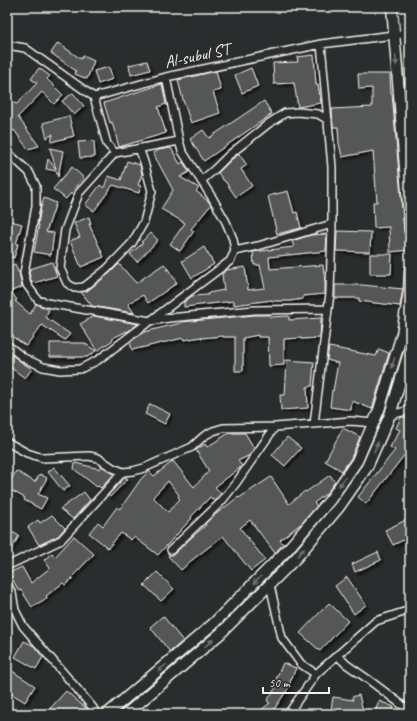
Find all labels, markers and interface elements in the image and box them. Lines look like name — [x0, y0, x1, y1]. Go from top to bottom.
street label: Al-subul ST — [163, 37, 236, 73]
one-way arrow — [393, 54, 400, 66]
one-way arrow — [390, 357, 396, 369]
one-way arrow — [373, 441, 380, 453]
one-way arrow — [338, 477, 346, 487]
one-way arrow — [297, 547, 306, 558]
one-way arrow — [252, 575, 262, 585]
one-way arrow — [203, 639, 214, 648]
one-way arrow — [156, 663, 167, 672]
scale bar — [263, 669, 329, 695]
text: 50 m — [269, 675, 291, 691]

